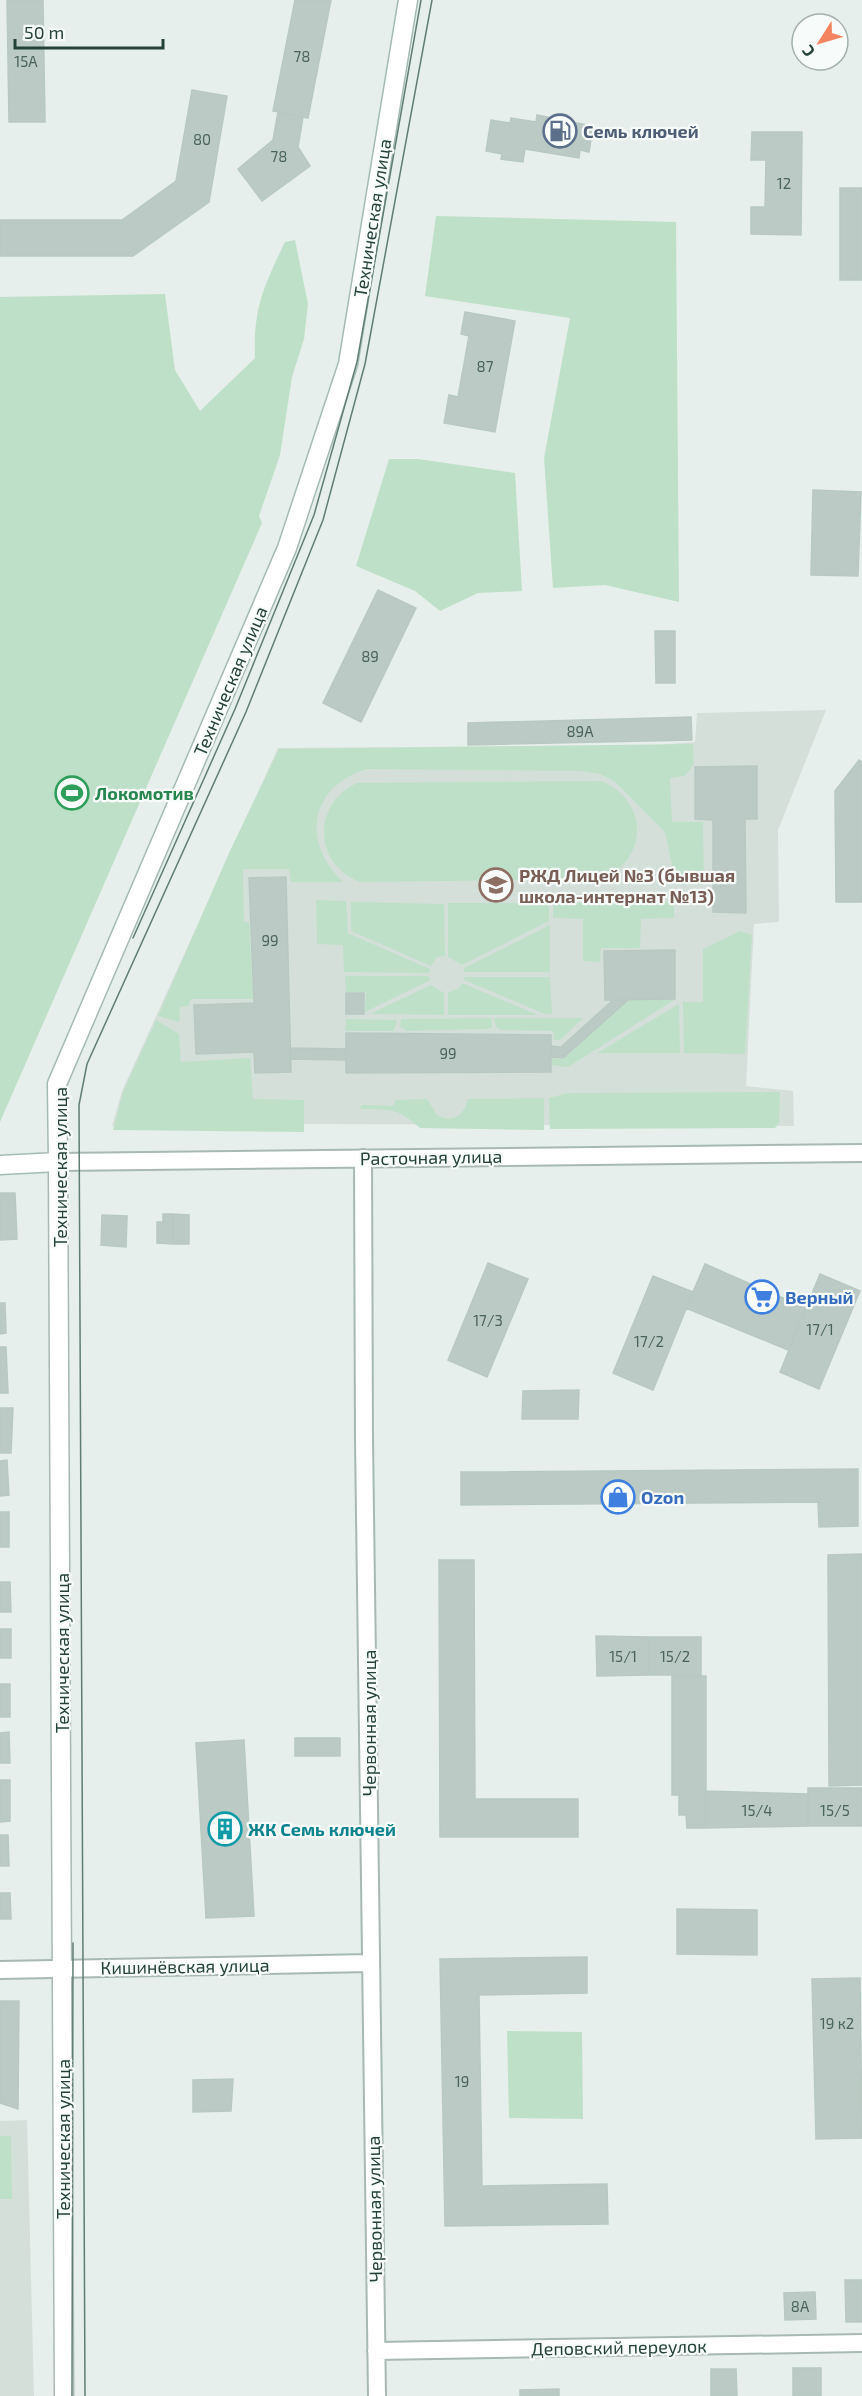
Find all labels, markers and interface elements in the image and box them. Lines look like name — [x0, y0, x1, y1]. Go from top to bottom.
scale bar — [15, 12, 164, 50]
north arrow — [790, 12, 850, 72]
text: 50 m — [24, 21, 64, 43]
text: С — [797, 42, 818, 61]
house number: 78 — [294, 47, 310, 65]
house number: 15А — [14, 52, 38, 70]
fuel station icon: Семь ключей — [542, 113, 578, 149]
place label: Семь ключей — [583, 120, 699, 142]
house number: 80 — [193, 130, 211, 148]
street label: Техническая улица — [349, 137, 395, 299]
house number: 78 — [271, 147, 287, 165]
house number: 12 — [777, 174, 791, 192]
house number: 87 — [477, 357, 494, 375]
street label: Техническая улица — [189, 603, 271, 759]
house number: 89 — [361, 647, 379, 665]
house number: 89А — [566, 722, 594, 740]
sports icon: Локомотив — [54, 775, 90, 811]
place label: Локомотив — [95, 782, 194, 804]
place label: РЖД Лицей №3 (бывшая школа-интернат №13) — [519, 864, 735, 907]
school or university icon: РЖД Лицей №3 (бывшая школа-интернат №13) — [478, 867, 514, 903]
house number: 99 — [261, 931, 279, 949]
house number: 99 — [439, 1044, 457, 1062]
street label: Техническая улица — [49, 1087, 71, 1247]
street label: Расточная улица — [360, 1145, 502, 1169]
supermarket icon: Верный — [744, 1279, 780, 1315]
place label: Верный — [785, 1286, 854, 1308]
house number: 17/3 — [473, 1311, 503, 1329]
house number: 17/1 — [806, 1320, 834, 1338]
house number: 17/2 — [634, 1332, 664, 1350]
shop icon: Ozon — [600, 1479, 636, 1515]
place label: Ozon — [641, 1486, 684, 1508]
street label: Техническая улица — [51, 1573, 73, 1733]
house number: 15/1 — [609, 1647, 637, 1665]
house number: 15/2 — [660, 1647, 690, 1665]
street label: Червонная улица — [358, 1650, 380, 1796]
house number: 15/4 — [742, 1801, 773, 1819]
house number: 15/5 — [820, 1801, 850, 1819]
building icon: ЖК Семь ключей — [207, 1811, 243, 1847]
place label: ЖК Семь ключей — [248, 1818, 396, 1840]
street label: Кишинёвская улица — [100, 1954, 270, 1978]
house number: 19 к2 — [820, 2014, 854, 2032]
street label: Техническая улица — [52, 2059, 74, 2219]
house number: 19 — [455, 2072, 469, 2090]
street label: Червонная улица — [362, 2135, 386, 2283]
house number: 8А — [791, 2297, 810, 2315]
street label: Деповский переулок — [531, 2334, 707, 2360]

